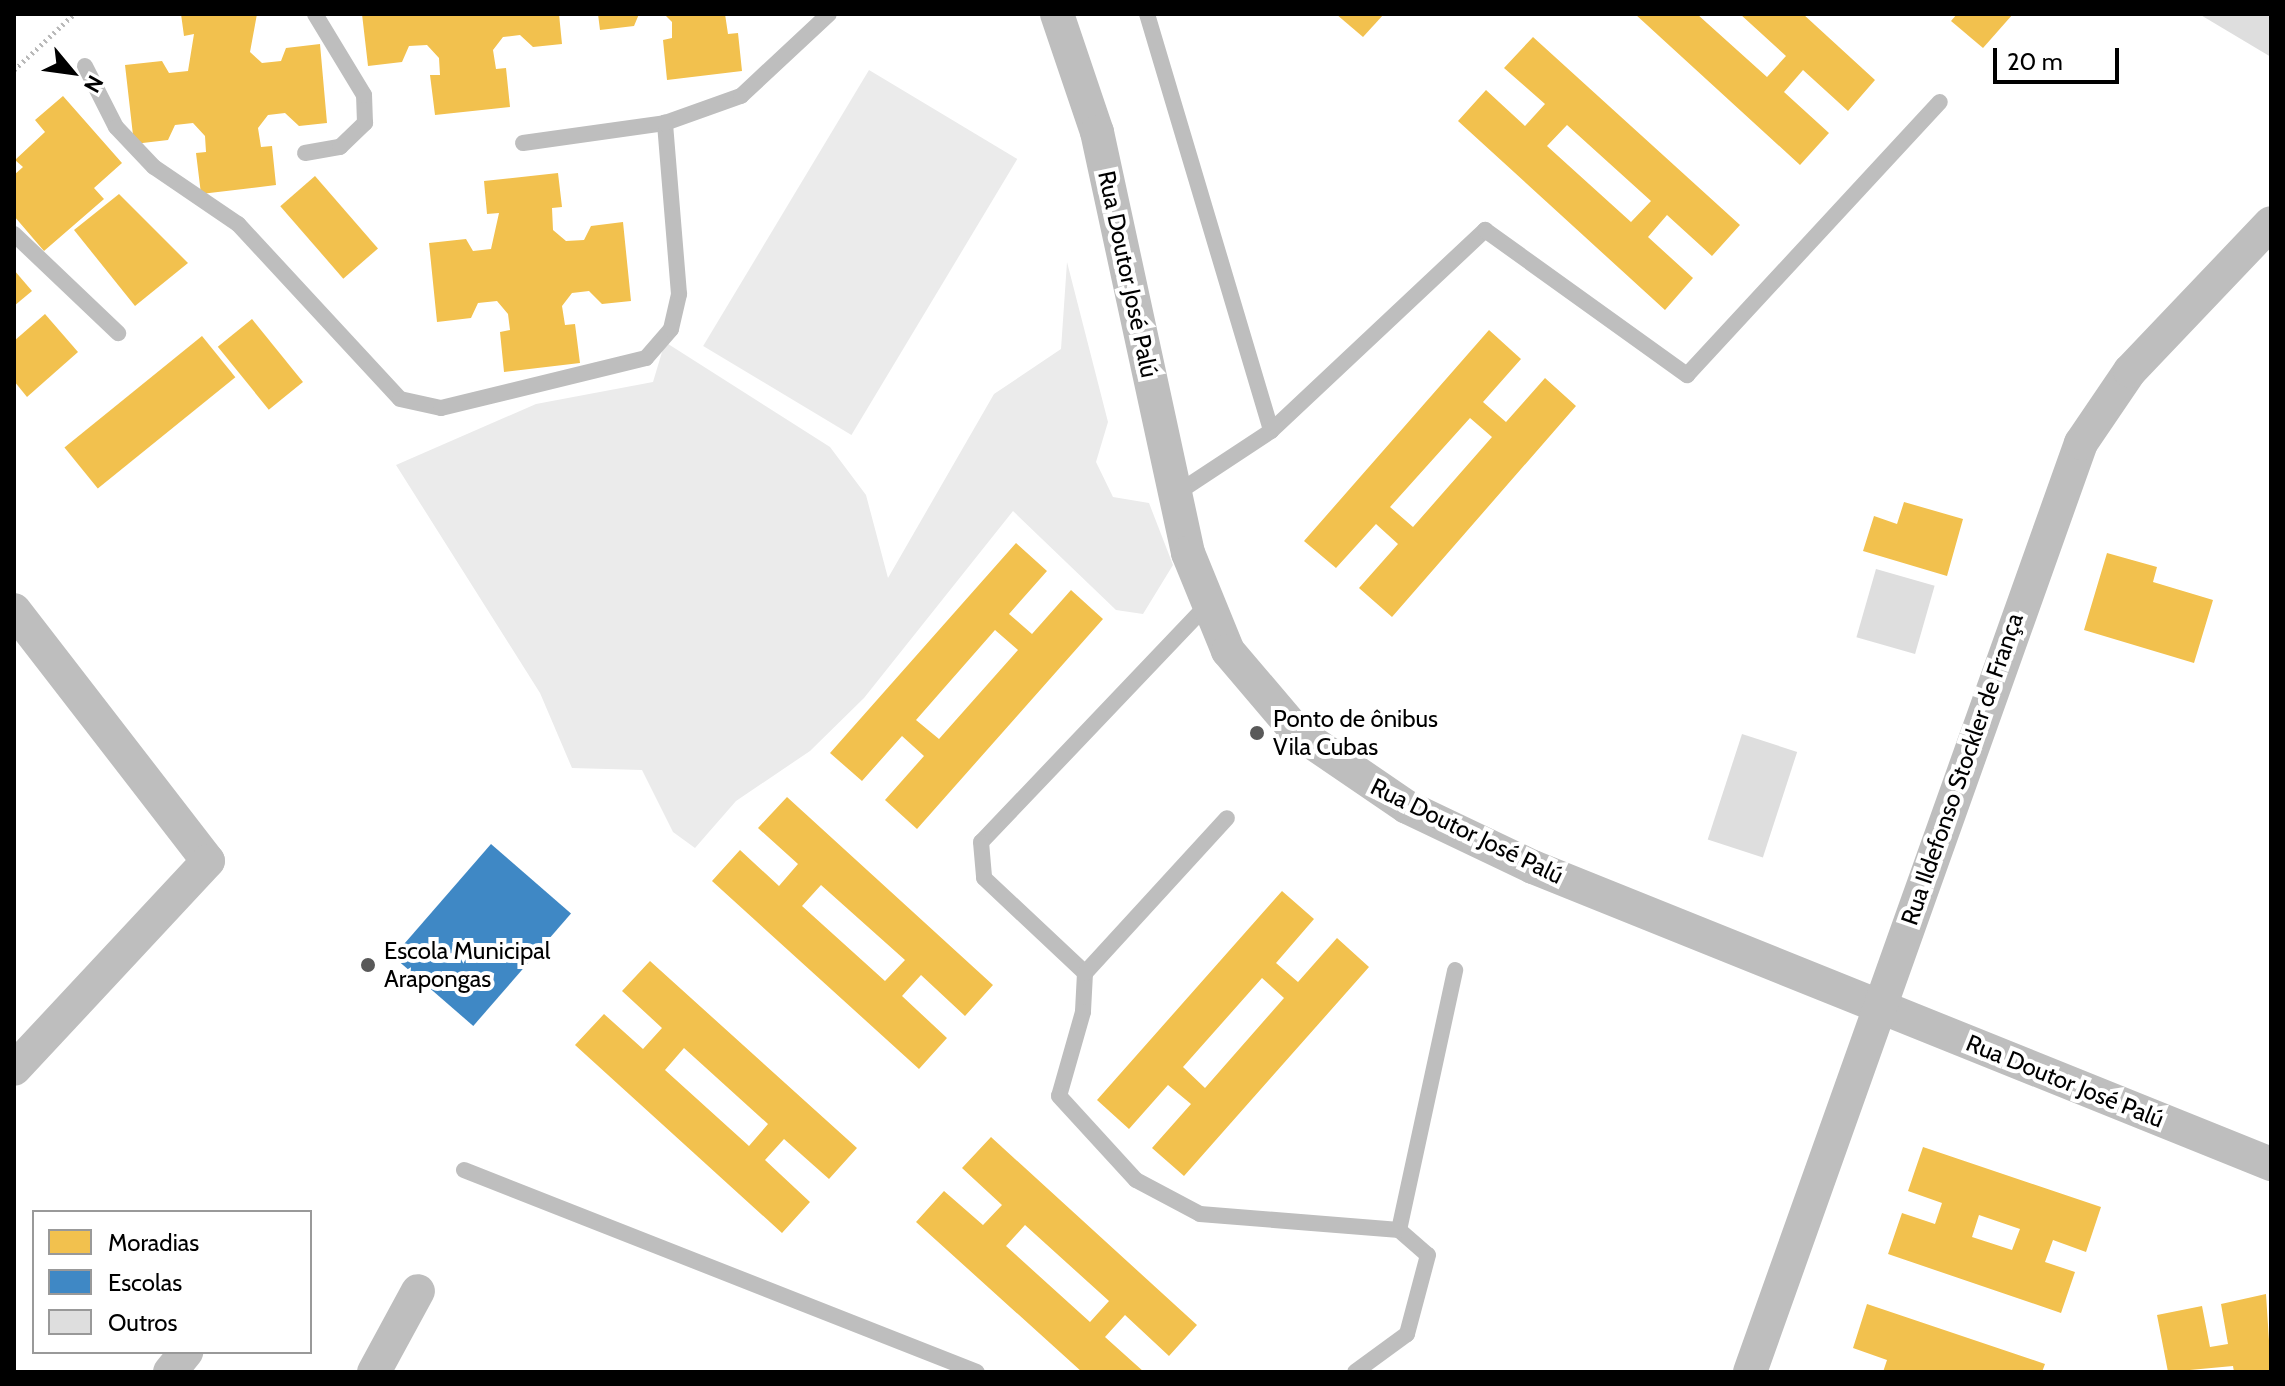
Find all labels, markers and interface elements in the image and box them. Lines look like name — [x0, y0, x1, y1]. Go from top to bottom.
north arrow — [32, 32, 112, 112]
scale bar — [1997, 32, 2123, 82]
text: 20 m — [2007, 47, 2063, 76]
text: N — [78, 71, 109, 97]
street label: Rua Doutor José Palú — [1092, 168, 1164, 380]
street label: Rua Ildefonso Stockler de França — [1895, 609, 2029, 929]
place label: Ponto de ônibus Vila Cubas — [1273, 705, 1438, 761]
marker: Ponto de ônibus Vila Cubas — [1248, 724, 1266, 742]
street label: Rua Doutor José Palú — [1366, 772, 1568, 890]
place label: Escola Municipal Arapongas — [384, 937, 550, 993]
marker: Escola Municipal Arapongas — [359, 956, 377, 974]
street label: Rua Doutor José Palú — [1962, 1028, 2168, 1134]
legend — [32, 1210, 312, 1354]
text: Moradias — [108, 1228, 199, 1257]
text: Escolas — [108, 1268, 182, 1297]
text: Outros — [108, 1308, 177, 1337]

